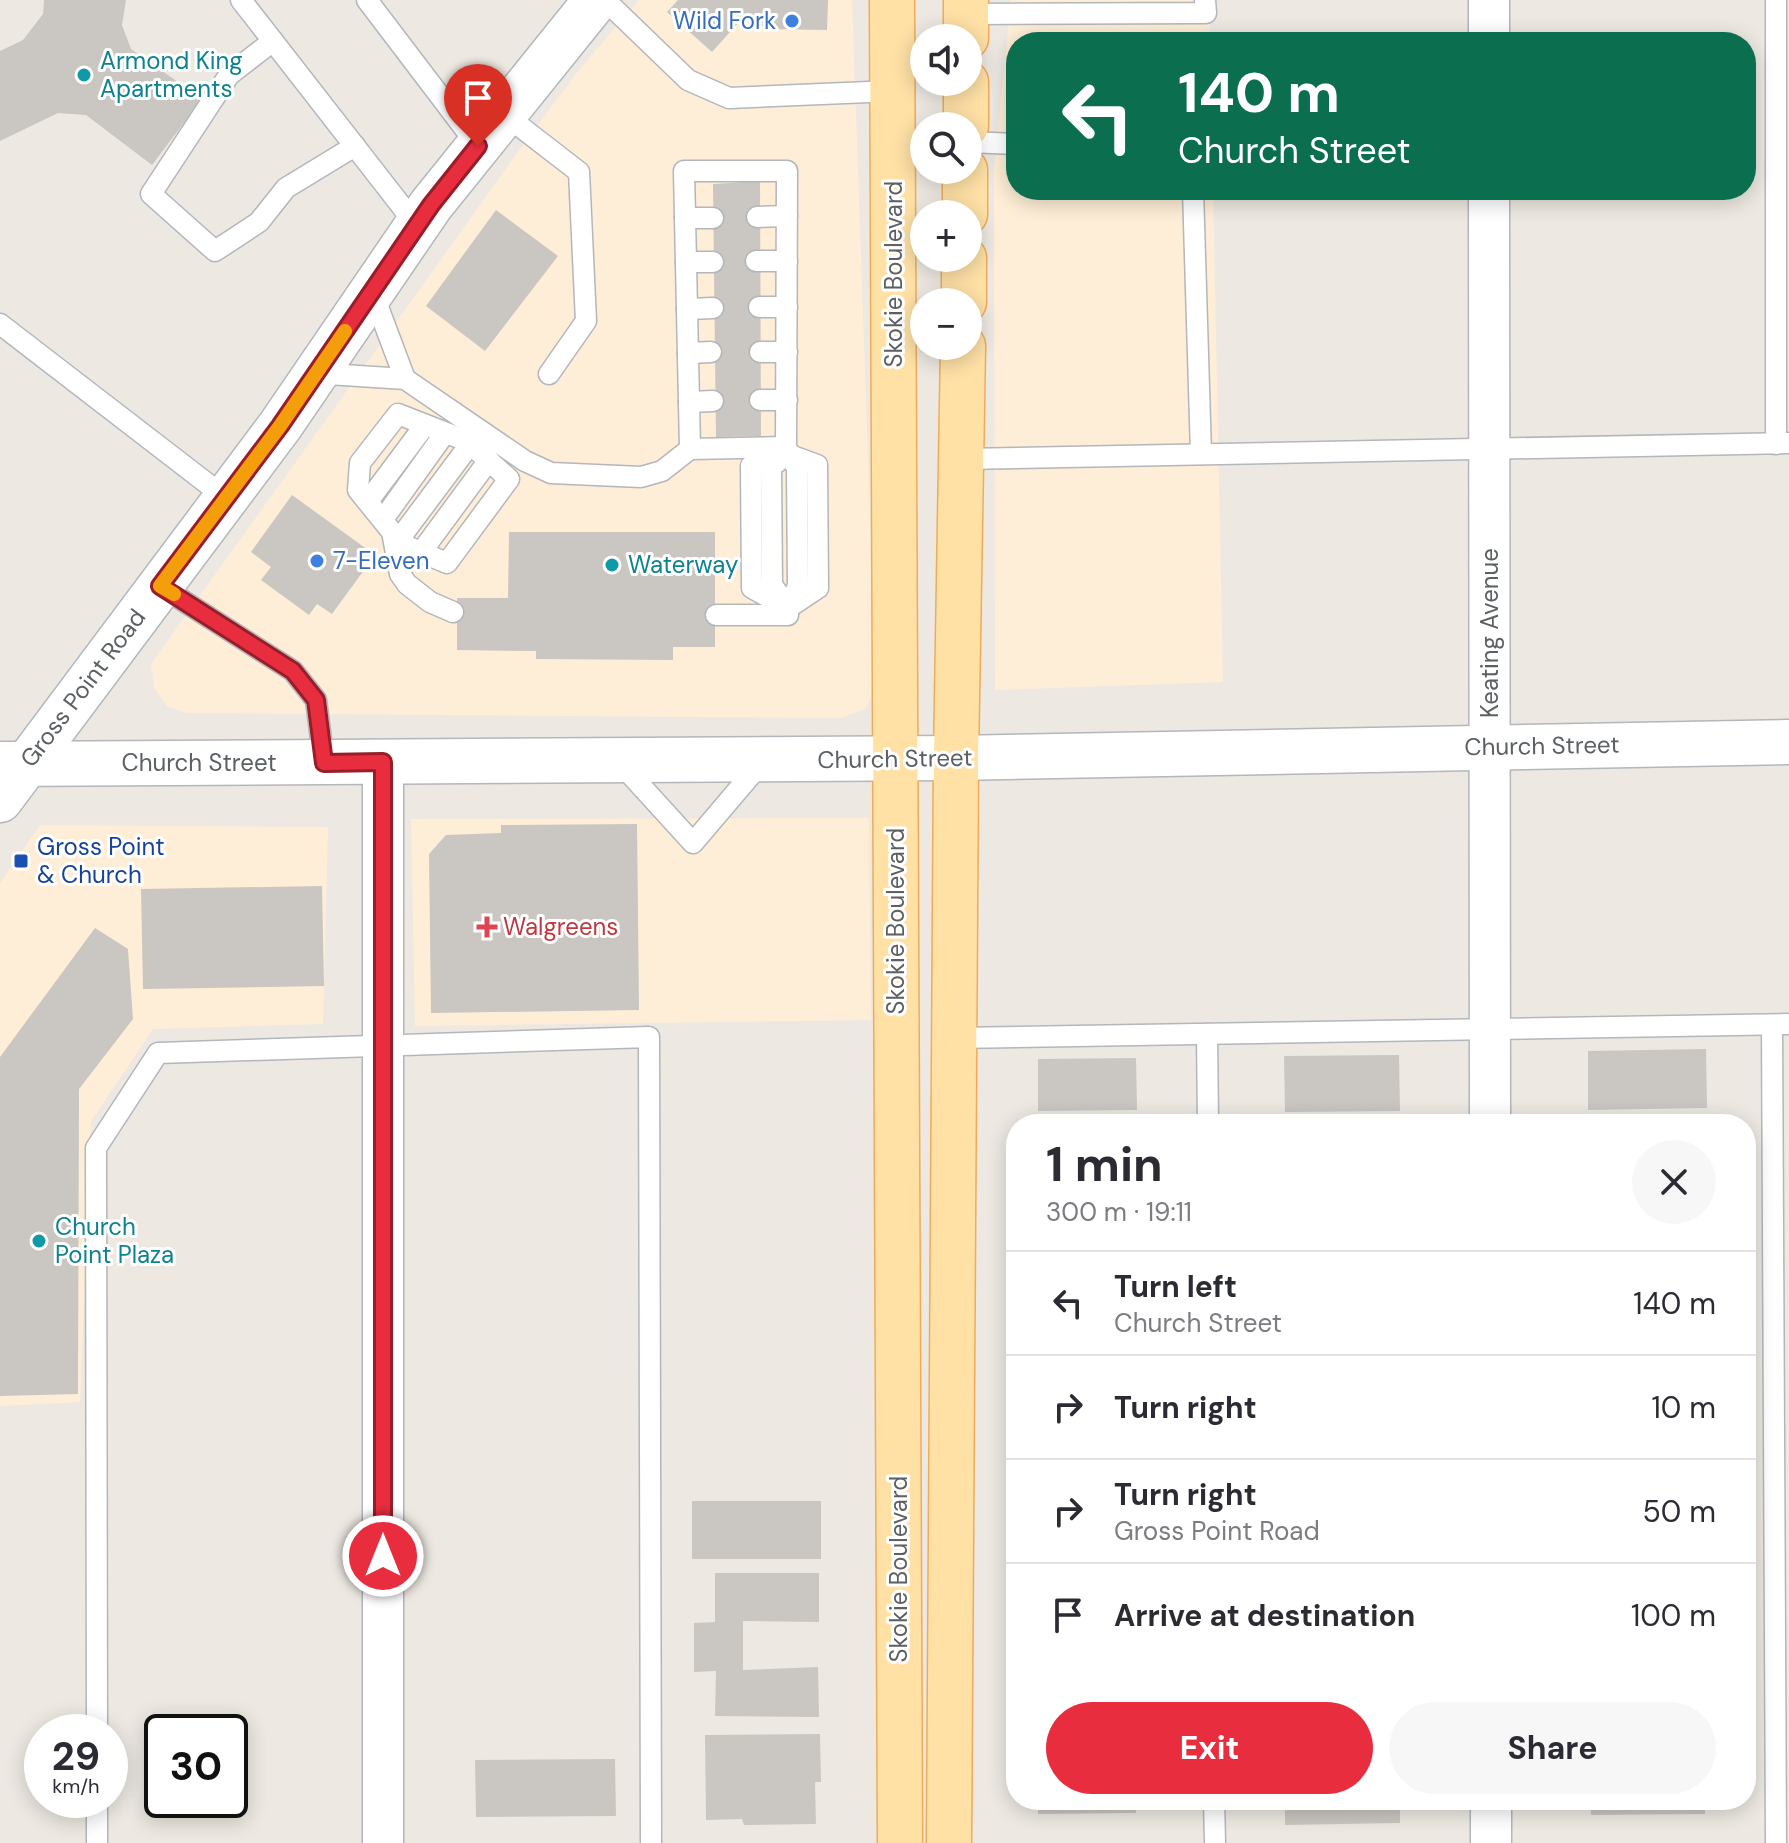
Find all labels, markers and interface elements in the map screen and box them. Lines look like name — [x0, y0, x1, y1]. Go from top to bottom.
place label: Wild Fork — [673, 5, 776, 36]
marker: Wild Fork — [783, 12, 801, 30]
map controls — [910, 24, 982, 360]
button: sound — [910, 24, 982, 96]
place label: Armond King Apartments — [100, 45, 243, 104]
text: 140 m — [1178, 56, 1340, 129]
pin — [444, 64, 512, 146]
icon: left — [1046, 64, 1150, 168]
marker: Armond King Apartments — [75, 66, 93, 84]
icon: arrive — [456, 76, 500, 120]
button: search — [910, 112, 982, 184]
text: Church Street — [1178, 127, 1411, 174]
street label: Skokie Boulevard — [878, 181, 909, 367]
button: + — [910, 200, 982, 272]
button: − — [910, 288, 982, 360]
place label: 7-Eleven — [333, 545, 430, 576]
street label: Keating Avenue — [1474, 548, 1505, 718]
place label: Waterway — [628, 549, 738, 580]
marker: 7-Eleven — [308, 552, 326, 570]
marker: Waterway — [603, 556, 621, 574]
street label: Gross Point Road — [13, 603, 152, 773]
street label: Church Street — [1464, 729, 1620, 762]
street label: Church Street — [817, 742, 973, 775]
street label: Church Street — [121, 747, 277, 778]
street label: Skokie Boulevard — [880, 828, 911, 1014]
place label: Gross Point & Church — [37, 831, 165, 890]
marker: Gross Point & Church — [12, 852, 30, 870]
place label: Walgreens — [503, 911, 618, 942]
marker: Walgreens — [478, 918, 496, 936]
text: 1 min — [1046, 1133, 1163, 1196]
button: close — [1632, 1140, 1716, 1224]
text: 300 m · 19:11 — [1046, 1195, 1192, 1229]
place label: Church Point Plaza — [55, 1211, 174, 1270]
marker: Church Point Plaza — [30, 1232, 48, 1250]
text: Turn left — [1114, 1267, 1237, 1306]
icon: left — [1046, 1281, 1090, 1325]
text: 140 m — [1633, 1284, 1716, 1323]
text: Church Street — [1114, 1306, 1282, 1340]
icon: right — [1046, 1385, 1090, 1429]
text: Turn right — [1114, 1388, 1257, 1427]
text: 10 m — [1651, 1388, 1716, 1427]
text: Turn right — [1114, 1475, 1257, 1514]
street label: Skokie Boulevard — [883, 1476, 914, 1662]
icon: right — [1046, 1489, 1090, 1533]
text: 50 m — [1642, 1492, 1716, 1531]
position arrow — [341, 1514, 425, 1598]
text: Gross Point Road — [1114, 1514, 1320, 1548]
icon: arrive — [1046, 1593, 1090, 1637]
text: Arrive at destination — [1114, 1596, 1415, 1635]
text: 100 m — [1631, 1596, 1716, 1635]
button: Exit — [1046, 1702, 1373, 1794]
button: Share — [1389, 1702, 1716, 1794]
speed limit sign: 30 — [144, 1714, 248, 1818]
text: 29 — [52, 1730, 100, 1782]
text: km/h — [52, 1773, 100, 1799]

